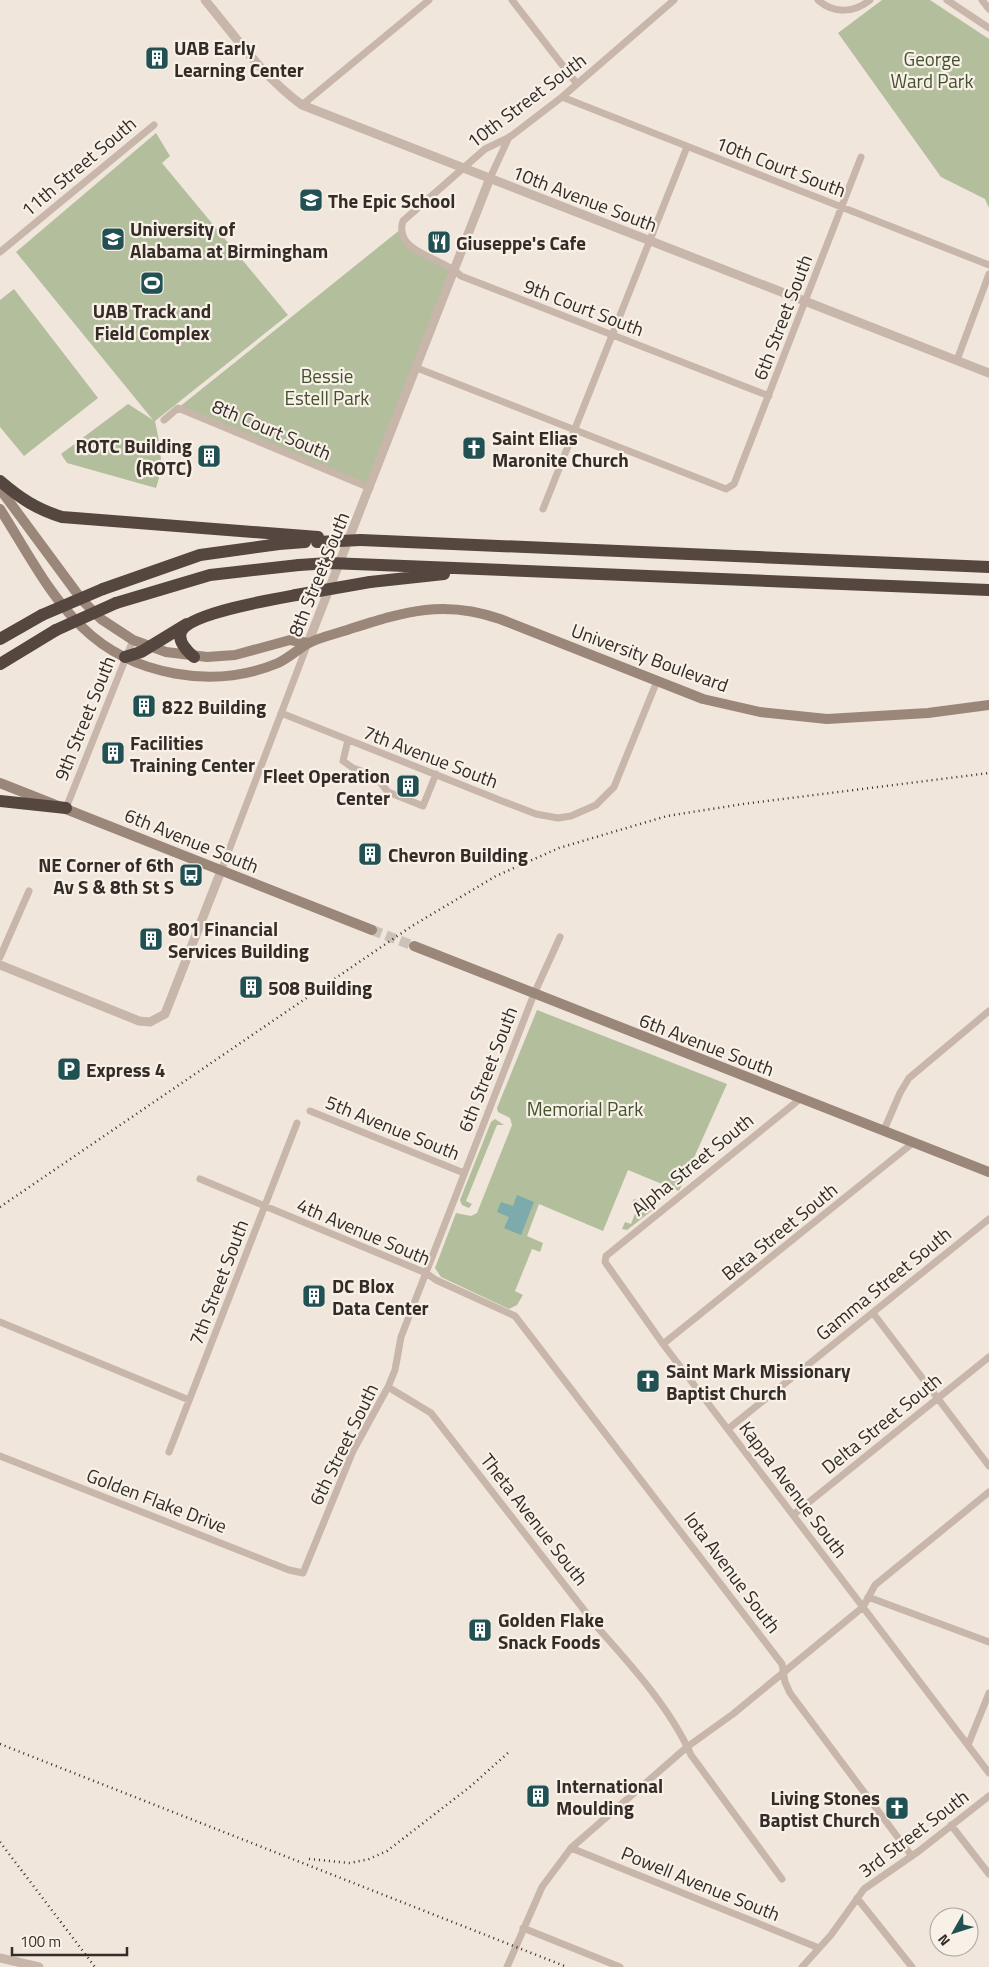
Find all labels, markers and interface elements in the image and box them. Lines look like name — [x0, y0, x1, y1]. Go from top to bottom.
place label: UAB Early Learning Center — [174, 33, 304, 84]
park label: George Ward Park — [891, 44, 974, 95]
building icon: UAB Early Learning Center — [144, 45, 170, 71]
street label: 10th Street South — [460, 45, 592, 155]
street label: 11th Street South — [14, 109, 142, 223]
street label: 10th Court South — [712, 128, 850, 204]
street label: 10th Avenue South — [508, 157, 662, 239]
place label: The Epic School — [328, 186, 455, 215]
school or university icon: The Epic School — [298, 187, 324, 213]
place label: University of Alabama at Birmingham — [130, 214, 328, 265]
school or university icon: University of Alabama at Birmingham — [100, 226, 126, 252]
place label: Giuseppe's Cafe — [456, 228, 586, 257]
restaurant icon: Giuseppe's Cafe — [426, 229, 452, 255]
street label: 6th Street South — [745, 250, 819, 384]
sports icon: UAB Track and Field Complex — [139, 270, 165, 296]
street label: 9th Court South — [520, 271, 648, 343]
place label: UAB Track and Field Complex — [93, 296, 211, 347]
park label: Bessie Estell Park — [285, 361, 369, 412]
street label: 8th Court South — [208, 391, 336, 467]
place label: Saint Elias Maronite Church — [492, 423, 629, 474]
place label: ROTC Building (ROTC) — [75, 431, 192, 482]
church icon: Saint Elias Maronite Church — [461, 435, 487, 461]
building icon: ROTC Building (ROTC) — [196, 443, 222, 469]
street label: 8th Street South — [280, 507, 356, 641]
street label: University Boulevard — [567, 615, 733, 699]
street label: 9th Street South — [46, 651, 122, 785]
place label: 822 Building — [162, 692, 266, 721]
building icon: 822 Building — [131, 693, 157, 719]
street label: 7th Avenue South — [359, 717, 503, 795]
place label: Facilities Training Center — [130, 728, 255, 779]
building icon: Facilities Training Center — [100, 740, 126, 766]
place label: Fleet Operation Center — [263, 761, 390, 812]
building icon: Fleet Operation Center — [395, 773, 421, 799]
street label: 6th Avenue South — [120, 800, 264, 880]
place label: Chevron Building — [388, 840, 528, 869]
building icon: Chevron Building — [357, 841, 383, 867]
place label: NE Corner of 6th Av S & 8th St S — [38, 850, 174, 901]
bus stop icon: NE Corner of 6th Av S & 8th St S — [178, 862, 204, 888]
place label: 801 Financial Services Building — [168, 914, 309, 965]
building icon: 801 Financial Services Building — [138, 926, 164, 952]
place label: 508 Building — [268, 973, 372, 1002]
building icon: 508 Building — [238, 974, 264, 1000]
street label: 6th Street South — [450, 1002, 524, 1136]
street label: 6th Avenue South — [635, 1005, 779, 1083]
place label: Express 4 — [86, 1055, 165, 1084]
parking icon: Express 4 — [56, 1056, 82, 1082]
street label: 5th Avenue South — [321, 1087, 465, 1167]
park label: Memorial Park — [527, 1094, 643, 1123]
street label: Alpha Street South — [625, 1106, 759, 1222]
street label: Beta Street South — [715, 1175, 843, 1287]
street label: 4th Avenue South — [293, 1190, 435, 1272]
street label: 7th Street South — [181, 1215, 255, 1349]
street label: Gamma Street South — [809, 1219, 957, 1347]
place label: DC Blox Data Center — [332, 1271, 429, 1322]
building icon: DC Blox Data Center — [301, 1283, 327, 1309]
place label: Saint Mark Missionary Baptist Church — [666, 1356, 851, 1407]
street label: Delta Street South — [815, 1365, 947, 1481]
church icon: Saint Mark Missionary Baptist Church — [635, 1368, 661, 1394]
street label: 6th Street South — [301, 1378, 385, 1510]
street label: Kappa Avenue South — [733, 1414, 855, 1564]
street label: Theta Avenue South — [474, 1447, 596, 1591]
street label: Golden Flake Drive — [83, 1460, 231, 1540]
street label: Iota Avenue South — [678, 1505, 788, 1639]
place label: Golden Flake Snack Foods — [498, 1605, 604, 1656]
building icon: Golden Flake Snack Foods — [467, 1617, 493, 1643]
place label: International Moulding — [556, 1771, 663, 1822]
street label: 3rd Street South — [852, 1782, 974, 1884]
building icon: International Moulding — [525, 1783, 551, 1809]
place label: Living Stones Baptist Church — [759, 1783, 880, 1834]
church icon: Living Stones Baptist Church — [884, 1795, 910, 1821]
street label: Powell Avenue South — [617, 1838, 785, 1928]
north arrow — [929, 1907, 979, 1957]
scale bar — [12, 1924, 128, 1956]
text: 100 m — [20, 1930, 61, 1953]
text: N — [932, 1930, 955, 1951]

